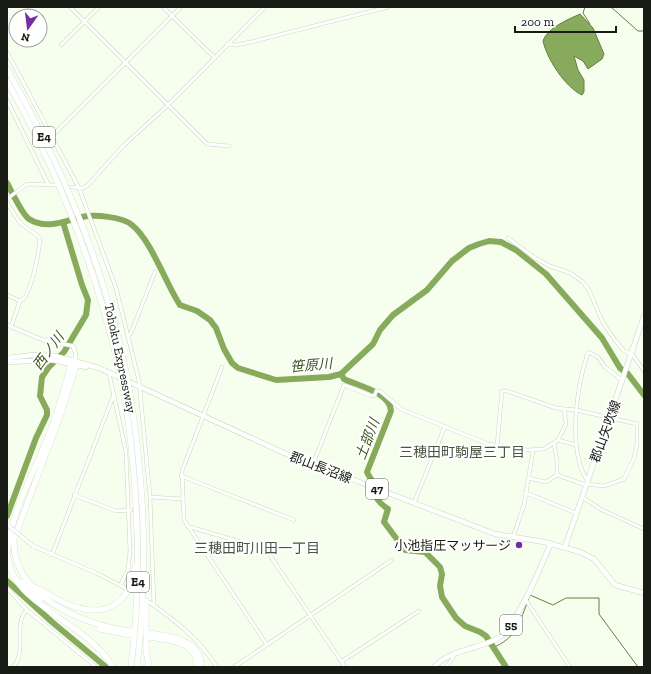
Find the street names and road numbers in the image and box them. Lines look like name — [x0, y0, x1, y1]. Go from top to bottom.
road number: E4 — [33, 127, 55, 147]
street label: Tohoku Expressway — [102, 302, 140, 415]
street label: 郡山矢吹線 — [587, 398, 624, 464]
street label: 郡山長沼線 — [288, 449, 354, 486]
road number: 47 — [366, 479, 388, 499]
road number: E4 — [127, 572, 149, 592]
road number: 55 — [500, 615, 522, 635]

